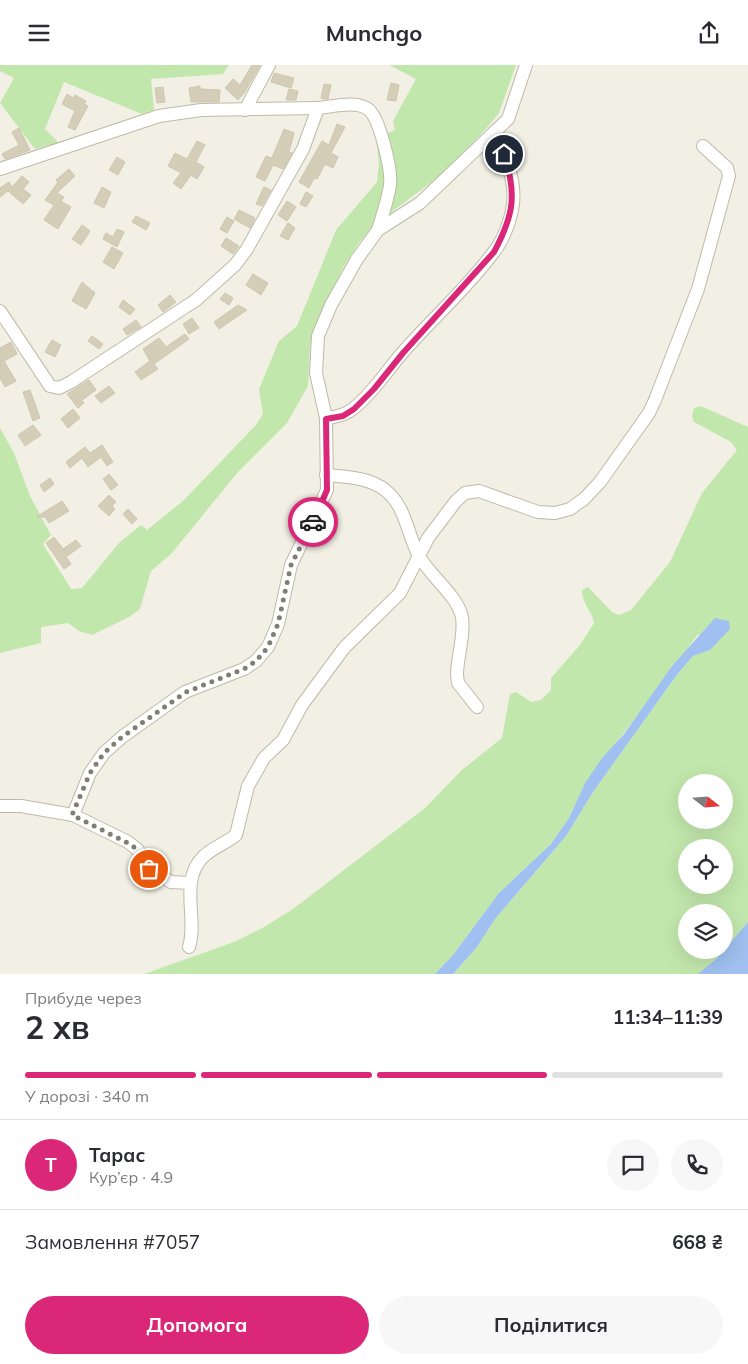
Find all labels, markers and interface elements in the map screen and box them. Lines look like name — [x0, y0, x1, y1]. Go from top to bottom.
icon: menu — [25, 19, 53, 47]
text: Munchgo — [326, 19, 422, 47]
icon: share — [695, 19, 723, 47]
pin — [483, 133, 525, 175]
icon: home — [490, 140, 518, 168]
courier — [288, 497, 338, 547]
icon: car — [299, 508, 327, 536]
north arrow — [678, 774, 732, 829]
map controls — [678, 774, 733, 959]
button: locate — [678, 839, 733, 894]
pin — [128, 848, 170, 890]
icon: bag — [135, 855, 163, 883]
button: layers — [678, 904, 733, 959]
text: Прибуде через — [25, 988, 142, 1008]
text: 11:34–11:39 — [613, 1005, 723, 1029]
text: 2 хв — [25, 1007, 90, 1047]
text: У дорозі · 340 m — [25, 1086, 149, 1106]
button: chat — [607, 1139, 659, 1191]
button: phone — [671, 1139, 723, 1191]
text: Тарас — [89, 1143, 145, 1167]
text: Т — [45, 1153, 57, 1177]
text: Кур’єр · 4.9 — [89, 1167, 173, 1187]
text: Замовлення #7057 — [25, 1230, 200, 1254]
text: 668 ₴ — [672, 1230, 723, 1254]
button: Допомога — [25, 1296, 369, 1354]
button: Поділитися — [379, 1296, 723, 1354]

